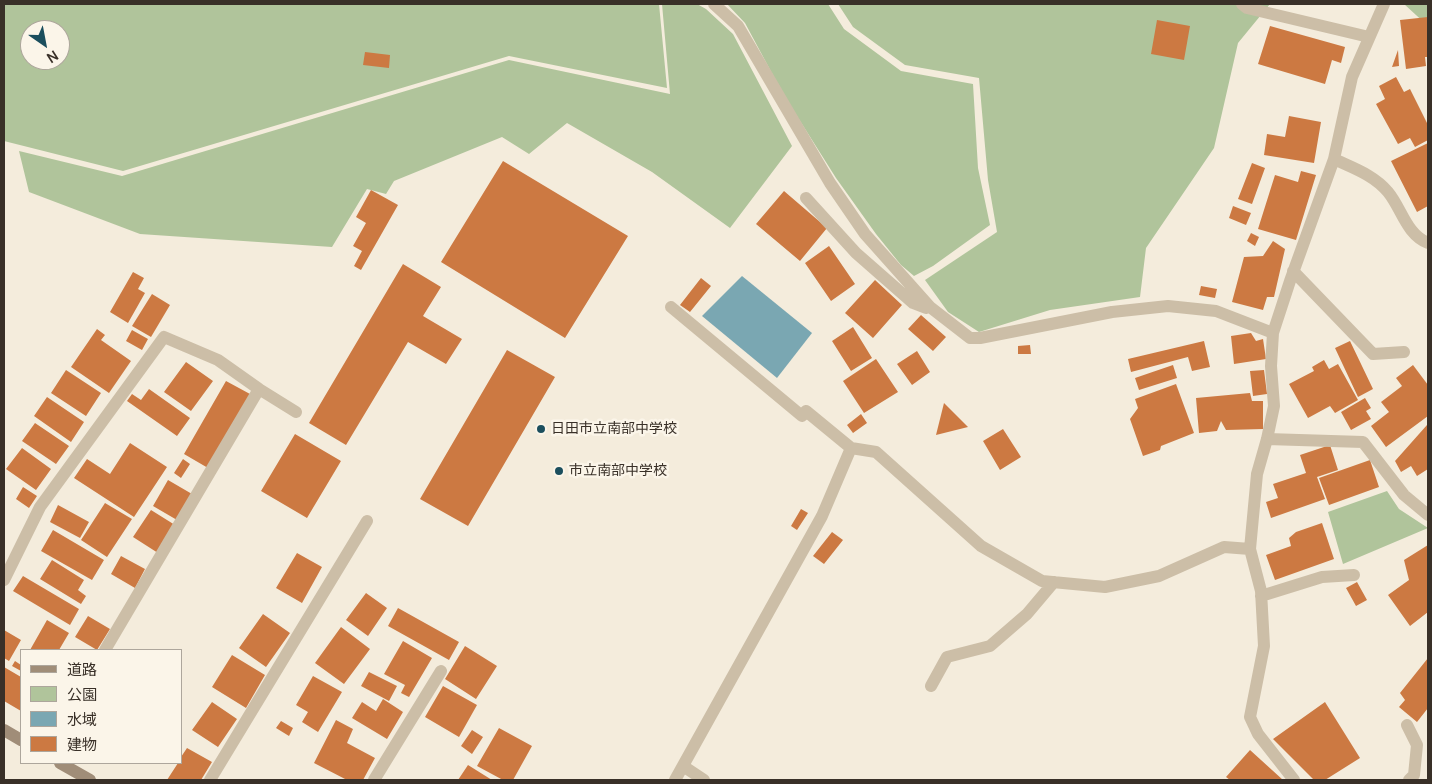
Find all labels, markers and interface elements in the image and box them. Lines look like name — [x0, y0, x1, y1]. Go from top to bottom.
north arrow — [20, 20, 70, 70]
text: N — [44, 46, 62, 68]
place label: 日田市立南部中学校 — [551, 421, 677, 437]
marker: 日田市立南部中学校 — [535, 423, 547, 435]
place label: 市立南部中学校 — [569, 463, 667, 479]
marker: 市立南部中学校 — [553, 465, 565, 477]
legend — [20, 649, 182, 764]
text: 道路 — [67, 659, 97, 680]
text: 公園 — [67, 684, 97, 705]
text: 水域 — [67, 709, 97, 730]
text: 建物 — [67, 734, 97, 755]

